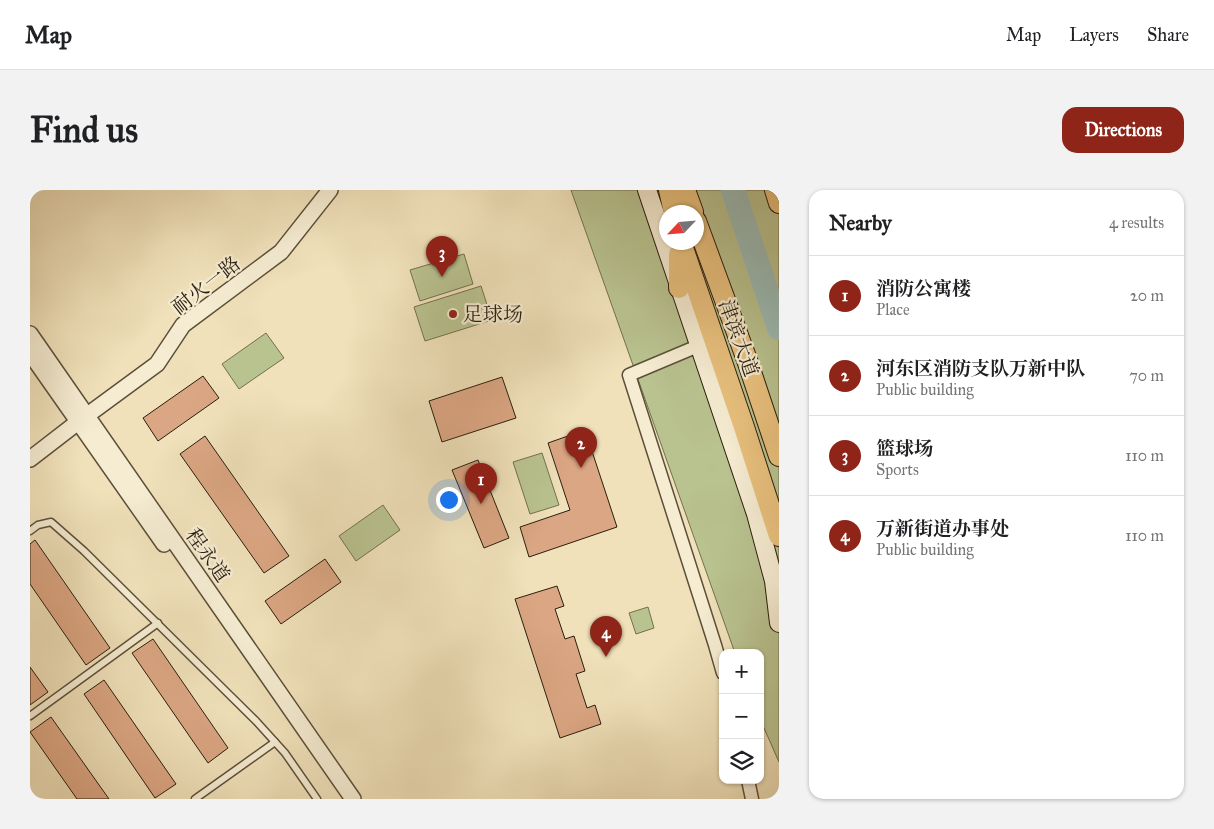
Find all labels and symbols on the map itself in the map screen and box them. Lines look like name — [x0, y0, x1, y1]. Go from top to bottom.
north arrow — [659, 205, 704, 250]
pin: 3 — [426, 236, 458, 277]
street label: 耐火一路 — [167, 251, 245, 319]
street label: 津滨大道 — [714, 296, 764, 380]
place label: 足球场 — [463, 302, 523, 326]
marker: 足球场 — [447, 308, 459, 320]
pin: 2 — [565, 427, 597, 468]
pin: 1 — [465, 463, 497, 504]
your location — [436, 487, 462, 513]
street label: 程永道 — [181, 524, 235, 586]
pin: 4 — [590, 616, 622, 657]

